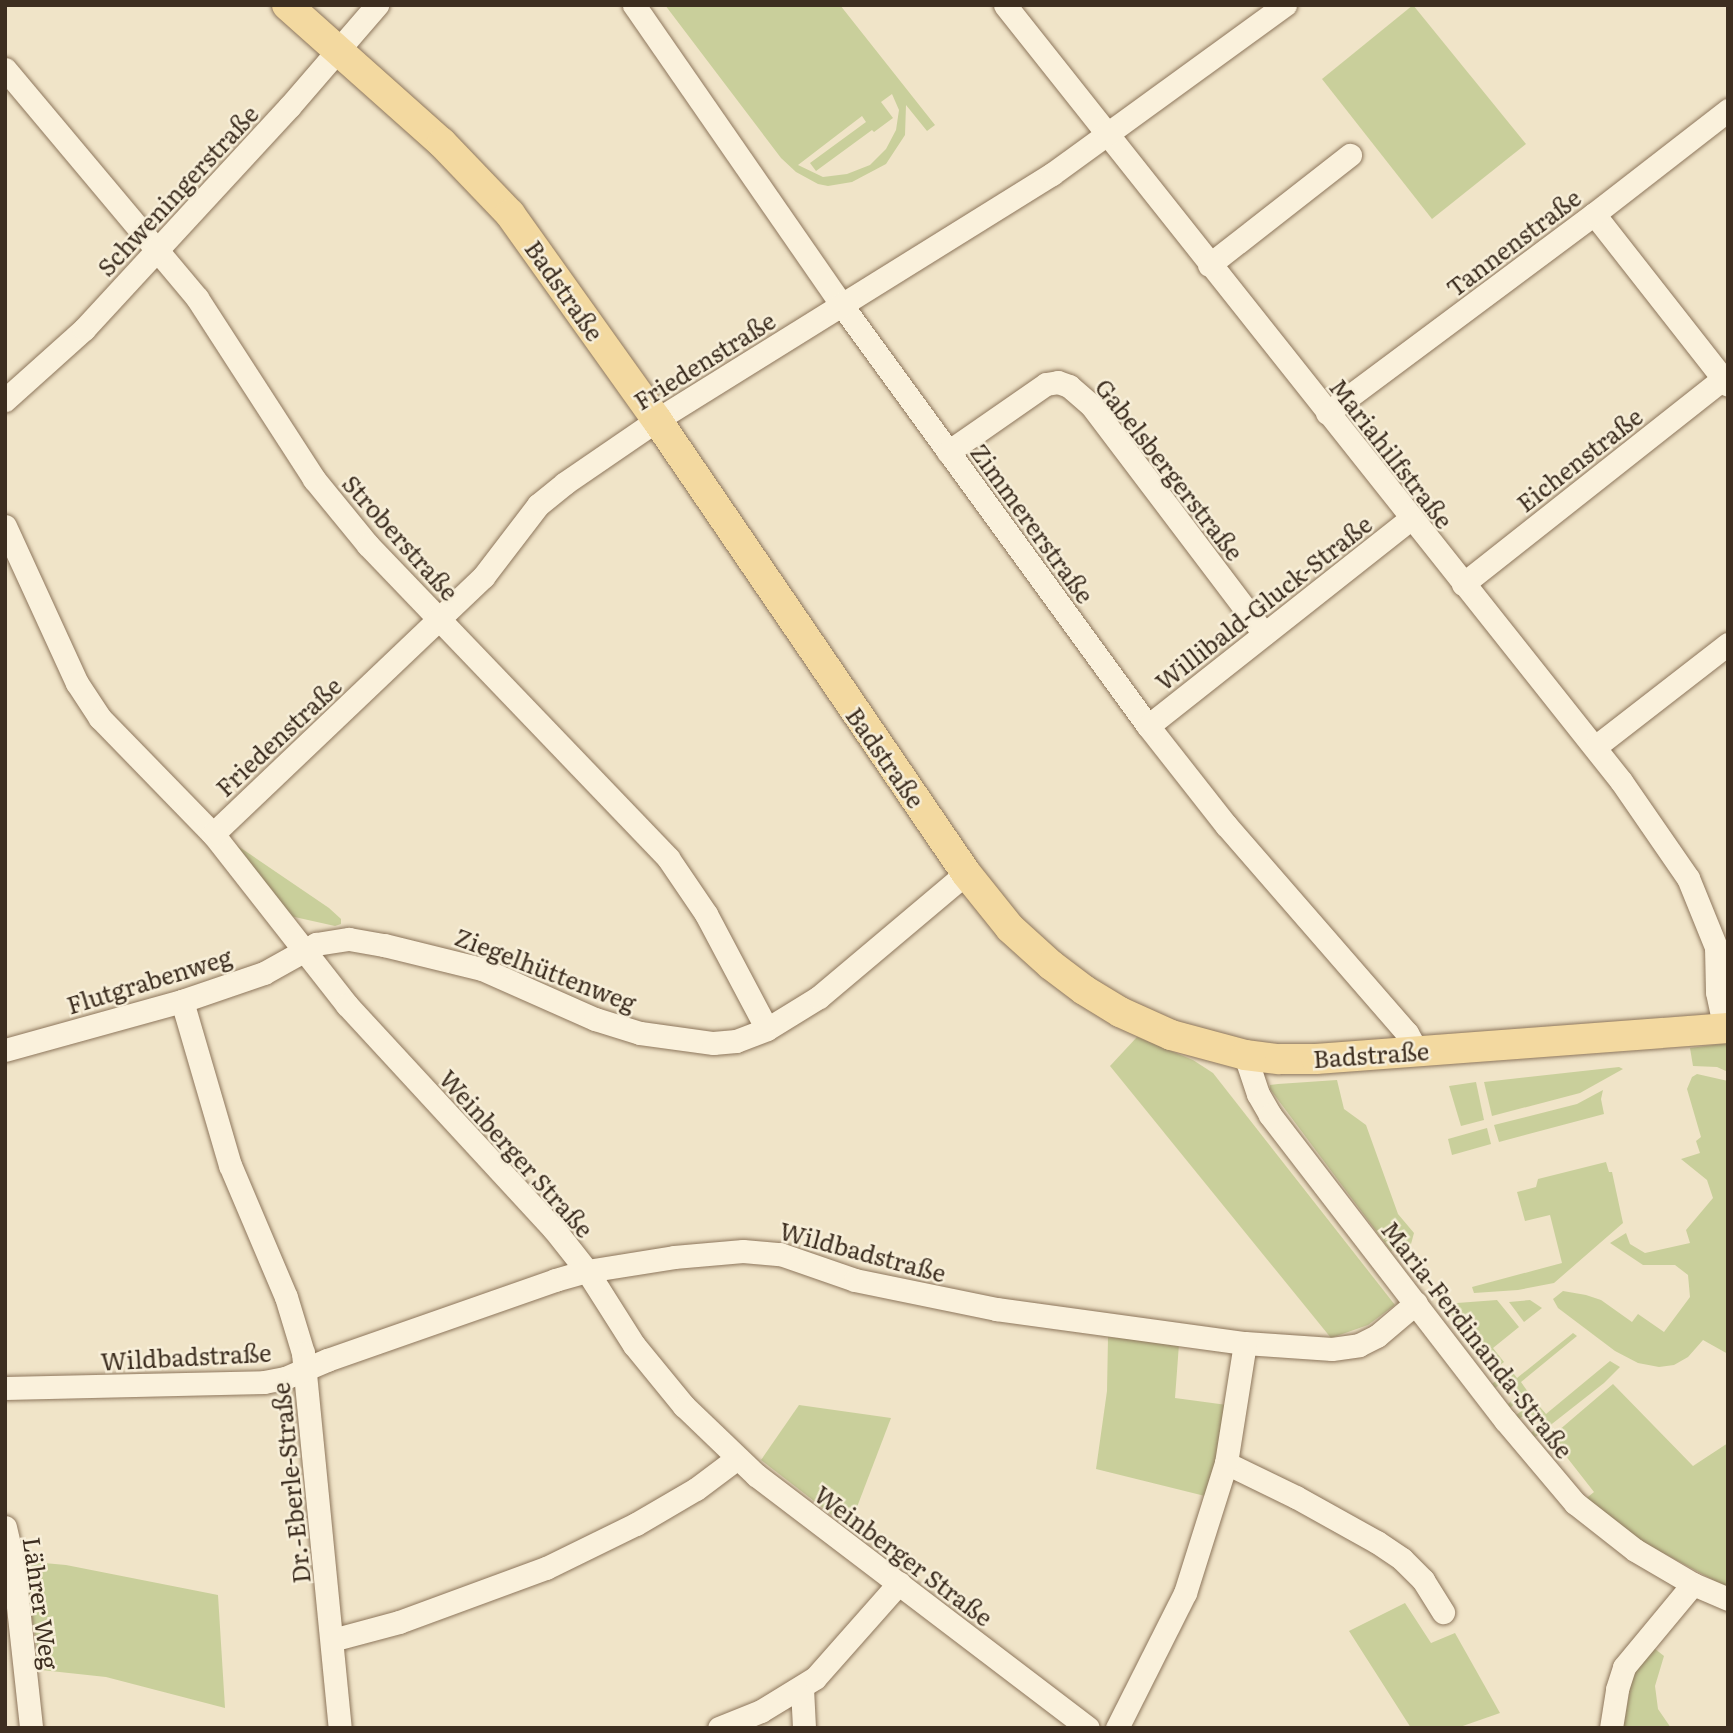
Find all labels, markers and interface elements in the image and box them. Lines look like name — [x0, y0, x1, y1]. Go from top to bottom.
street label: Schweningerstraße — [91, 99, 263, 281]
street label: Tannenstraße — [1440, 182, 1586, 302]
street label: Badstraße — [520, 234, 610, 346]
street label: Friedenstraße — [628, 305, 780, 415]
street label: Gabelsbergerstraße — [1090, 372, 1250, 566]
street label: Mariahilfstraße — [1325, 372, 1459, 534]
street label: Eichenstraße — [1510, 401, 1648, 517]
street label: Zimmererstraße — [966, 438, 1100, 608]
street label: Stroberstraße — [337, 468, 465, 606]
street label: Willibald-Gluck-Straße — [1149, 509, 1377, 695]
street label: Friedenstraße — [209, 671, 347, 801]
street label: Badstraße — [841, 701, 931, 813]
street label: Ziegelhüttenweg — [451, 921, 641, 1017]
street label: Flutgrabenweg — [63, 941, 235, 1019]
street label: Badstraße — [1312, 1036, 1430, 1072]
street label: Weinberger Straße — [434, 1063, 600, 1243]
street label: Wildbadstraße — [777, 1215, 949, 1287]
street label: Maria-Ferdinanda-Straße — [1376, 1215, 1580, 1463]
street label: Wildbadstraße — [100, 1337, 272, 1375]
street label: Dr.-Eberle-Straße — [265, 1381, 315, 1585]
street label: Weinberger Straße — [809, 1479, 999, 1631]
street label: Lährer Weg — [18, 1535, 66, 1671]

